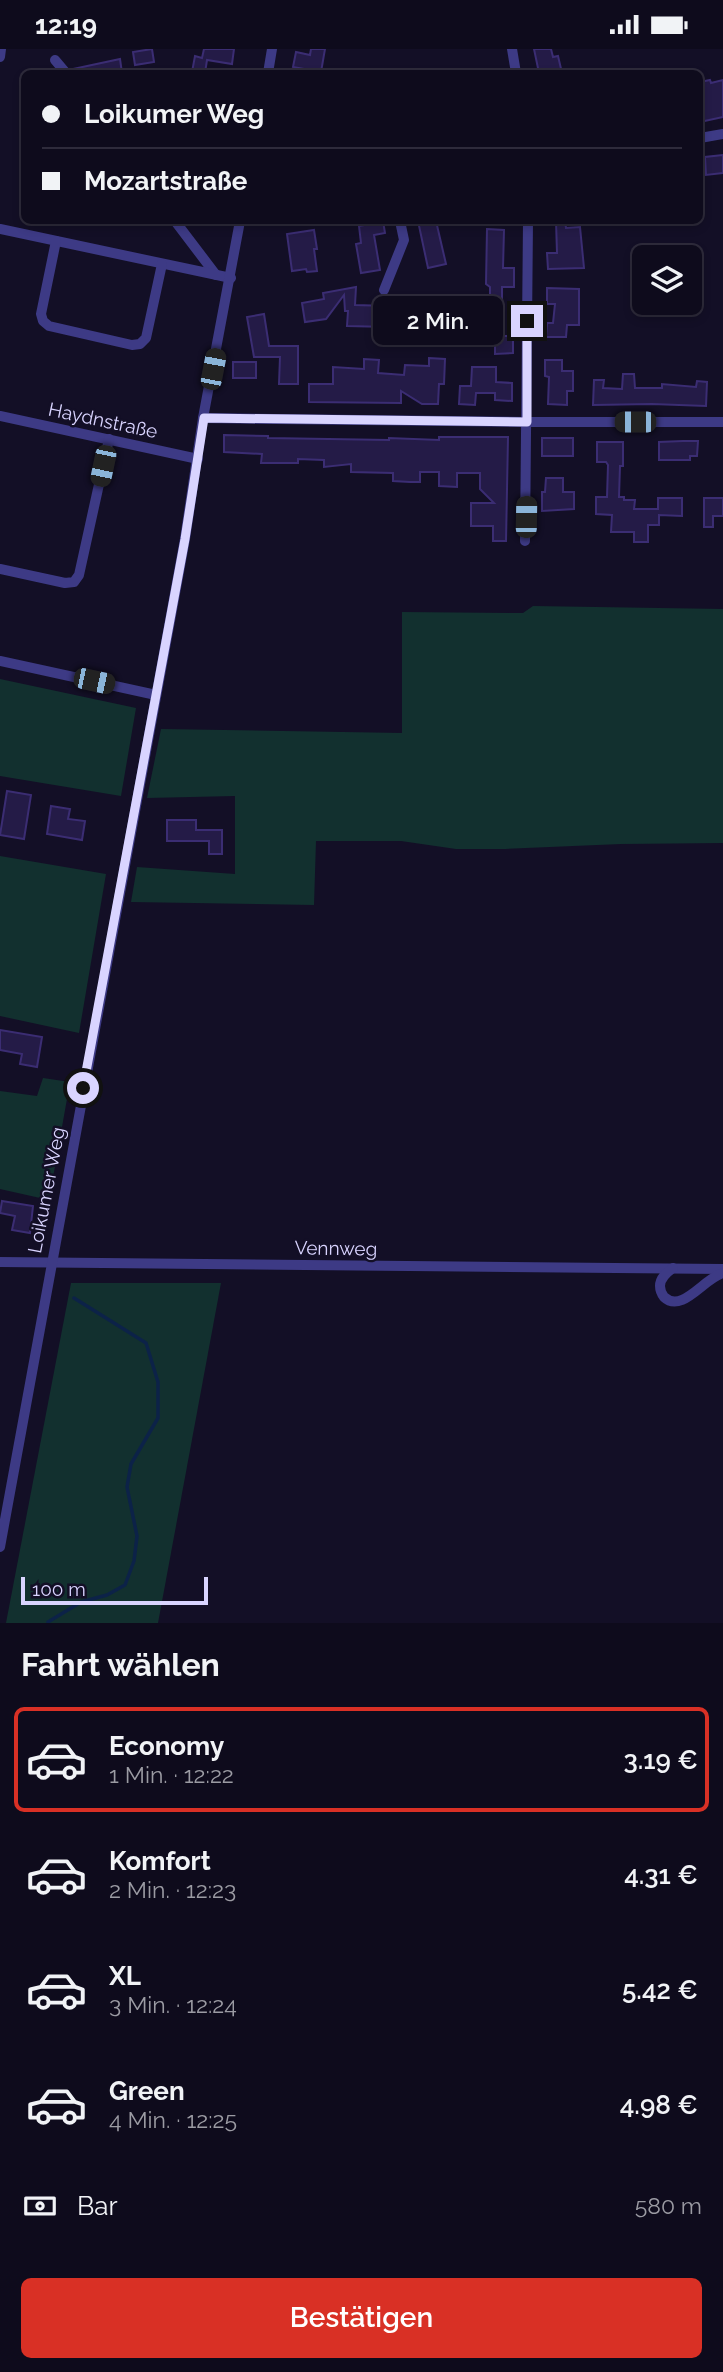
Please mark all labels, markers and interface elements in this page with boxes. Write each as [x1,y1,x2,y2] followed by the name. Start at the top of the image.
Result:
[35,10,97,40] text: 12:19
[84,99,264,129] text: Loikumer Weg
[84,166,247,196] text: Mozartstraße
[632,245,702,315] map controls
[632,245,702,315] button: layers
[373,296,503,345] callout: 2 Min.
[511,305,543,337] route end
[407,307,469,334] text: 2 Min.
[199,346,228,392] car
[46,398,160,442] street label: Haydnstraße
[615,412,657,433] car
[89,443,118,489] car
[516,496,537,538] car
[72,666,117,696] car
[67,1072,99,1104] route start
[23,1125,69,1255] street label: Loikumer Weg
[294,1236,378,1260] street label: Vennweg
[21,1574,208,1606] scale bar
[32,1578,86,1600] text: 100 m
[21,1646,220,1683] text: Fahrt wählen
[25,1728,88,1791] icon: car
[109,1731,224,1761] text: Economy
[623,1745,698,1775] text: 3.19 €
[109,1761,234,1788] text: 1 Min. · 12:22
[25,1843,88,1906] icon: car
[109,1846,211,1876] text: Komfort
[624,1860,698,1890] text: 4.31 €
[109,1876,236,1903] text: 2 Min. · 12:23
[25,1958,88,2021] icon: car
[109,1961,141,1991] text: XL
[622,1975,698,2005] text: 5.42 €
[109,1991,237,2018] text: 3 Min. · 12:24
[25,2073,88,2136] icon: car
[109,2076,185,2106] text: Green
[620,2090,698,2120] text: 4.98 €
[109,2106,237,2133] text: 4 Min. · 12:25
[21,2187,59,2225] icon: cash
[77,2191,118,2221] text: Bar
[635,2192,702,2219] text: 580 m
[21,2278,702,2358] button: Bestätigen

